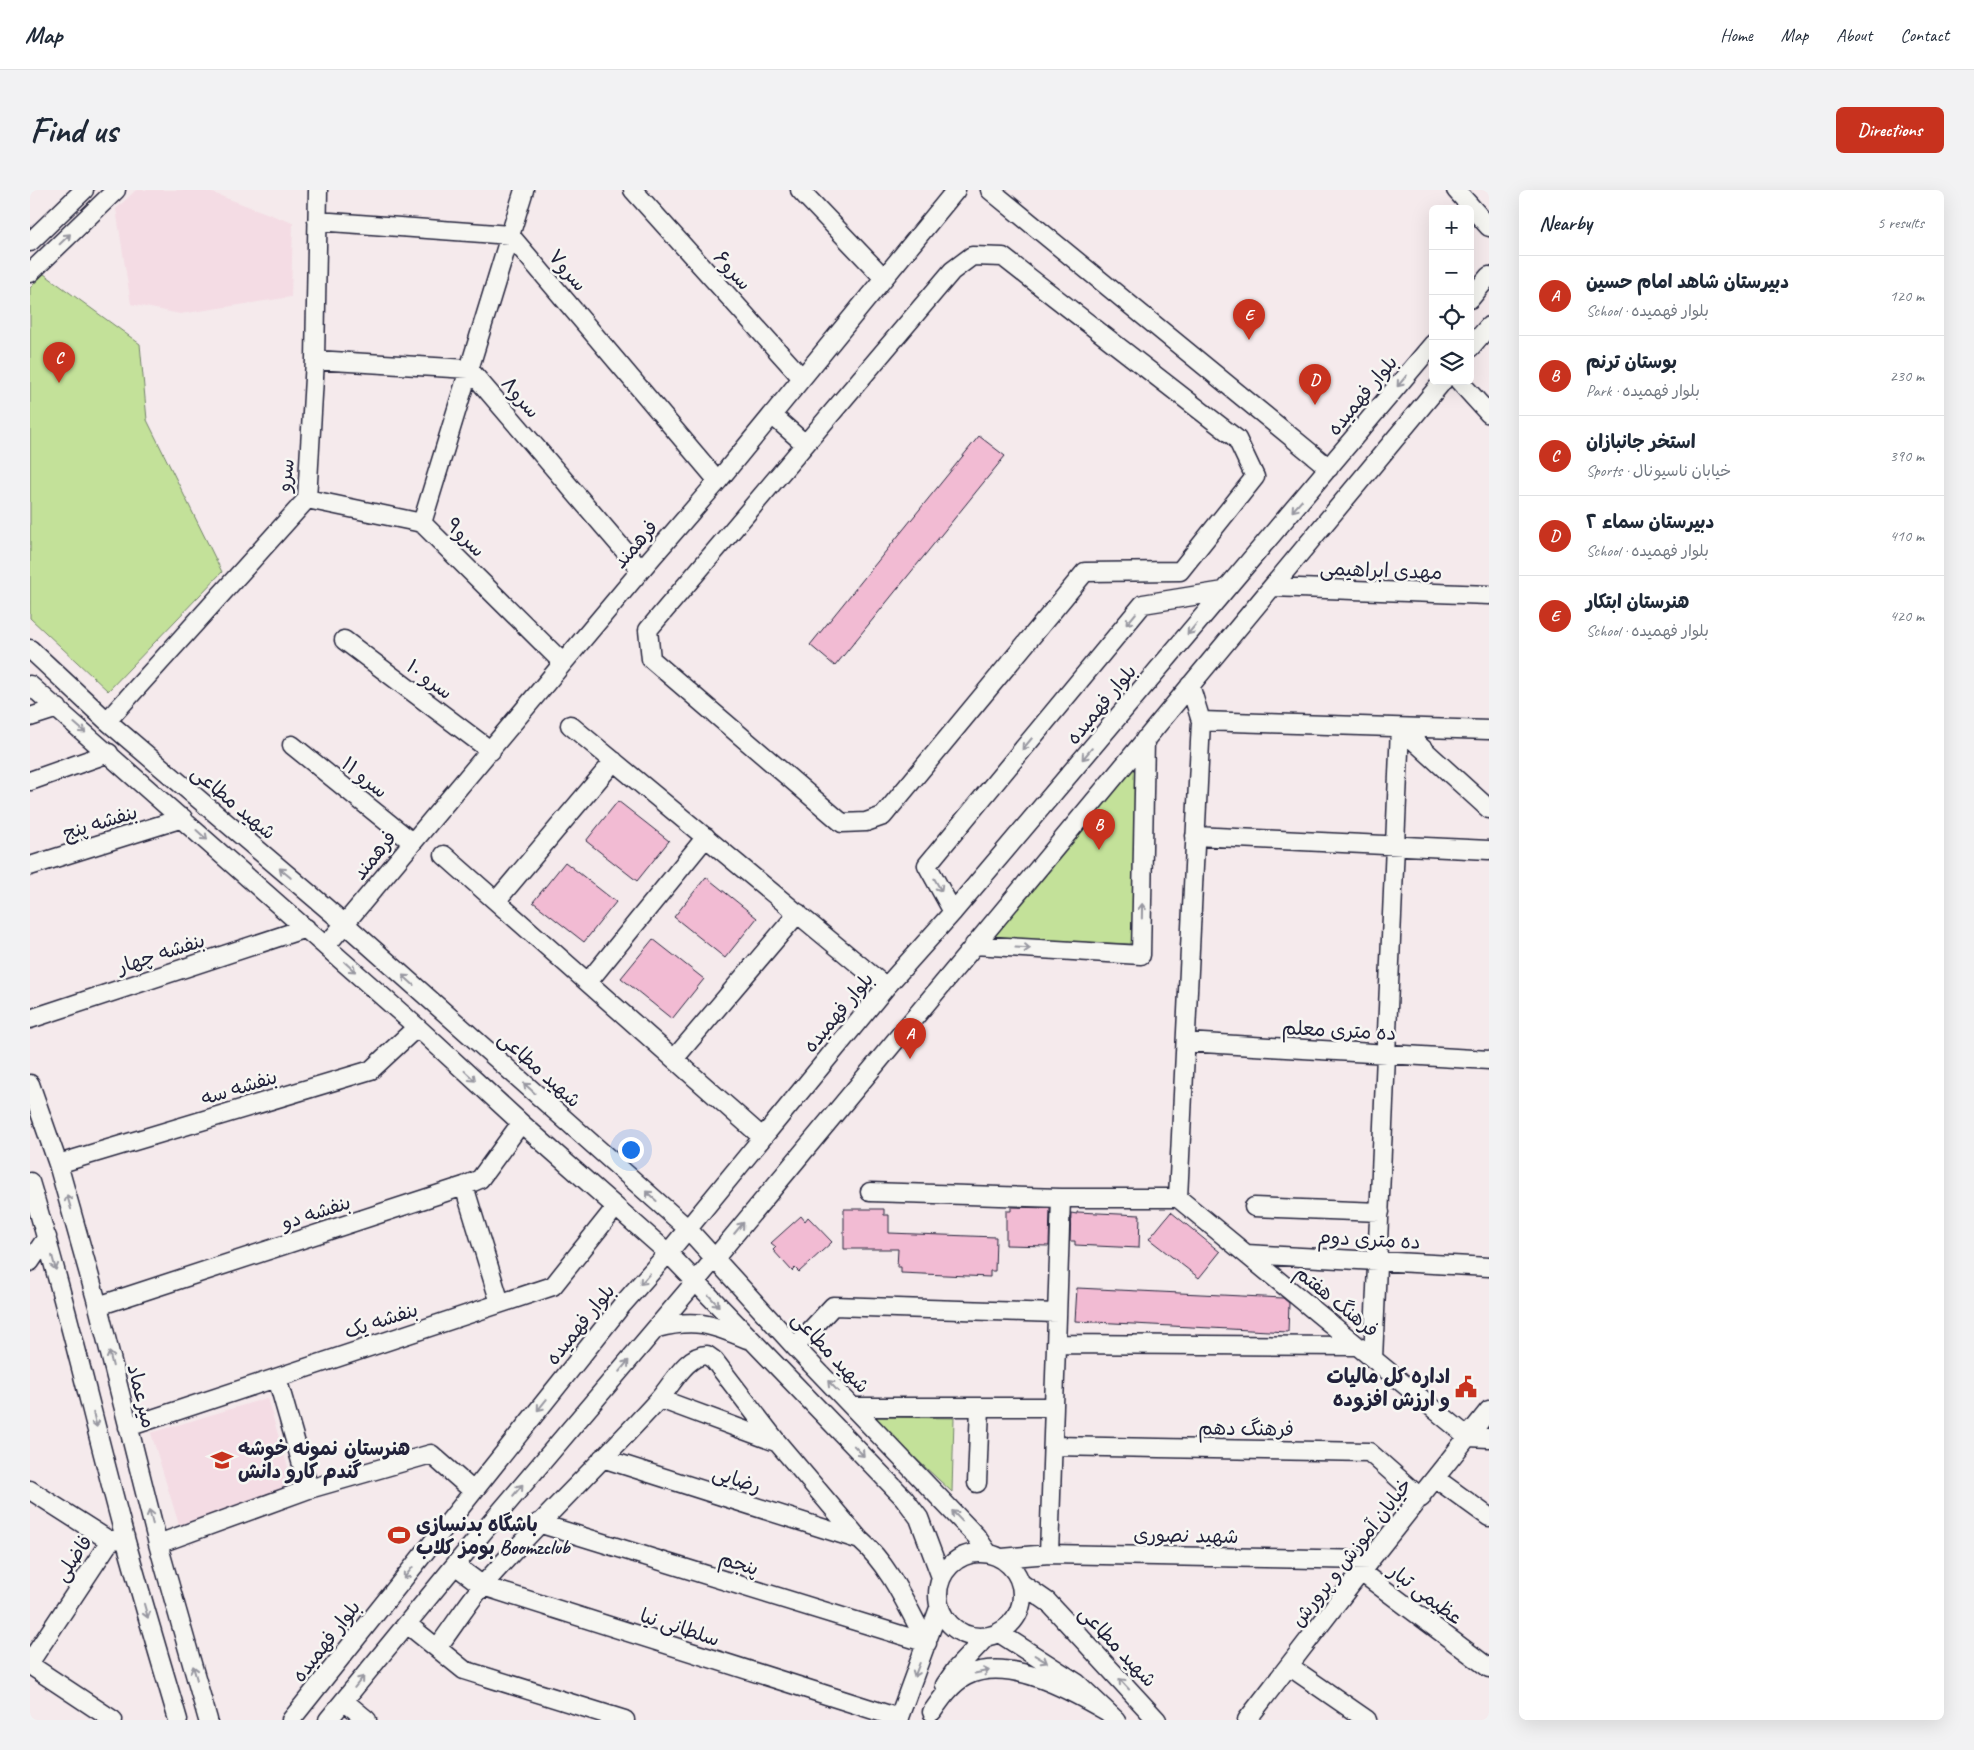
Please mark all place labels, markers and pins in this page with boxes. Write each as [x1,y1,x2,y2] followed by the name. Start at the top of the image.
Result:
[1233,299,1265,340] pin: E
[43,342,75,383] pin: C
[1299,364,1331,405] pin: D
[1083,809,1115,850] pin: B
[894,1018,926,1059] pin: A
[1327,1364,1450,1412] place label: اداره کل مالیات و ارزش افزوده
[1453,1374,1479,1400] public building icon: اداره کل مالیات و ارزش افزوده
[238,1436,410,1486] place label: هنرستان نمونه خوشه گندم کارو دانش
[209,1447,235,1473] school or university icon: هنرستان نمونه خوشه گندم کارو دانش
[416,1512,571,1560] place label: باشگاه بدنسازی بومز کلاب Boomzclub
[386,1522,412,1548] sports icon: باشگاه بدنسازی بومز کلاب Boomzclub

